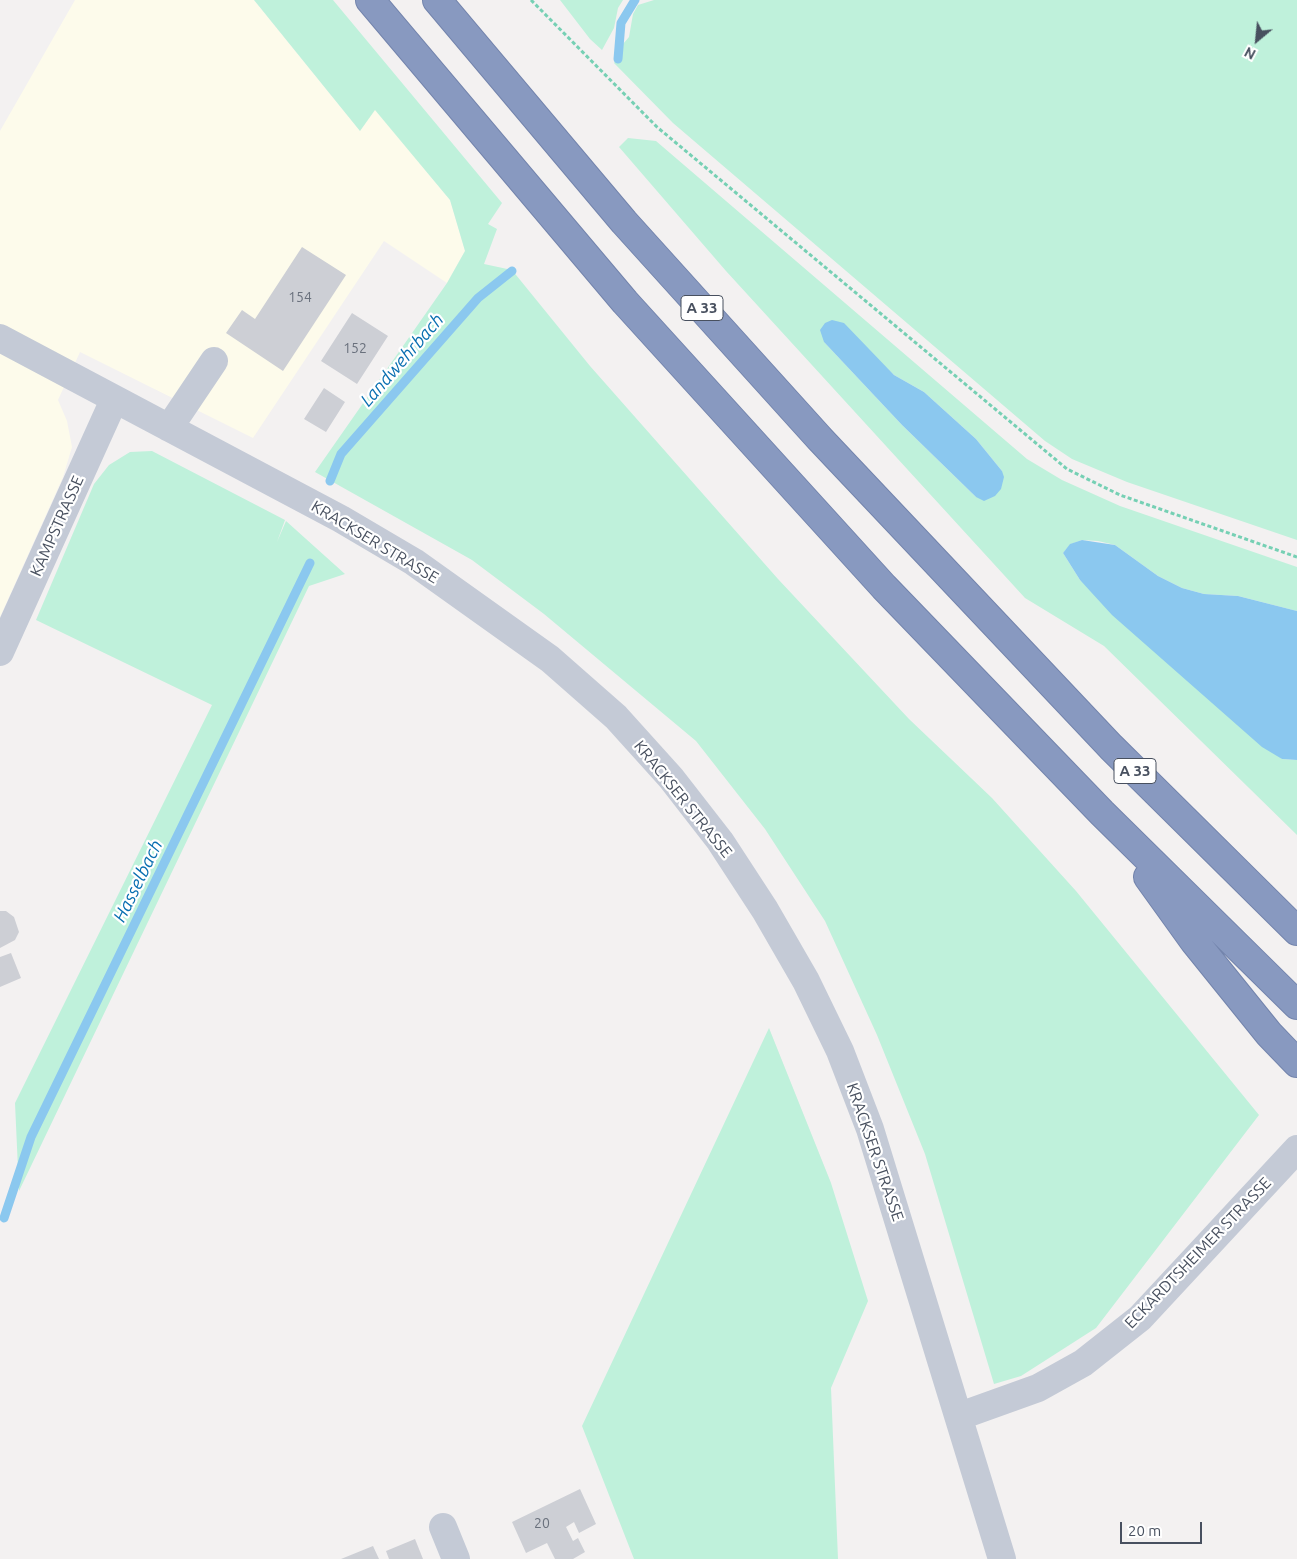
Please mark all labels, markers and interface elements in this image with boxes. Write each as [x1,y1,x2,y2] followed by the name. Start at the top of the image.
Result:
[1232,15,1282,65] north arrow
[1242,44,1258,63] text: N
[288,289,312,305] house number: 154
[681,296,723,320] road number: A 33
[356,309,448,411] water label: Landwehrbach
[343,340,367,356] house number: 152
[26,473,88,579] street label: KAMPSTRASSE
[308,496,442,588] street label: KRACKSER STRASSE
[630,737,736,861] street label: KRACKSER STRASSE
[1114,758,1156,784] road number: A 33
[109,836,167,926] water label: Hasselbach
[842,1080,908,1224] street label: KRACKSER STRASSE
[1121,1174,1275,1332] street label: ECKARDTSHEIMER STRASSE
[1122,1512,1204,1544] scale bar
[534,1515,550,1531] house number: 20
[1128,1522,1161,1539] text: 20 m

